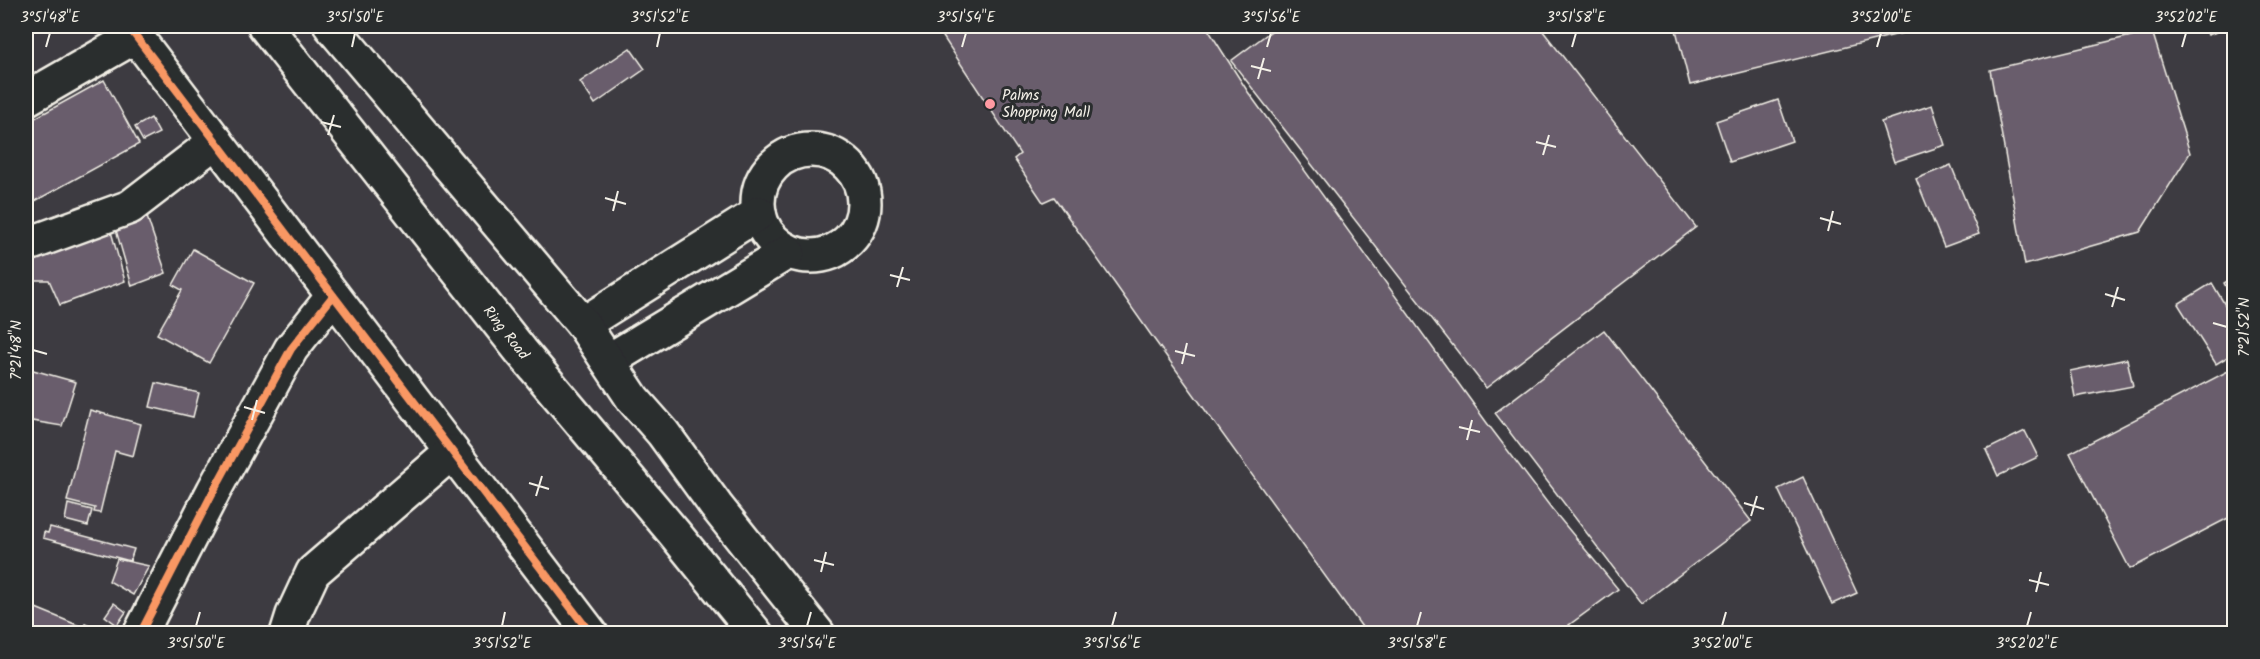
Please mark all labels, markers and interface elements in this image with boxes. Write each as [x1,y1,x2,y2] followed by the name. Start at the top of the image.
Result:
[20,6,81,30] text: 3°51'48"E
[326,6,385,30] text: 3°51'50"E
[630,6,691,30] text: 3°51'52"E
[937,6,997,30] text: 3°51'54"E
[1242,6,1302,30] text: 3°51'56"E
[1546,6,1607,30] text: 3°51'58"E
[1850,6,1913,30] text: 3°52'00"E
[2155,6,2218,30] text: 3°52'02"E
[1002,84,1090,125] place label: Palms Shopping Mall
[983,97,997,111] marker: Palms Shopping Mall
[2233,297,2257,357] text: 7°21'52"N
[476,301,535,366] street label: Ring Road
[5,320,29,380] text: 7°21'48"N
[167,632,226,656] text: 3°51'50"E
[472,632,533,656] text: 3°51'52"E
[778,632,838,656] text: 3°51'54"E
[1083,632,1143,656] text: 3°51'56"E
[1387,632,1448,656] text: 3°51'58"E
[1691,632,1754,656] text: 3°52'00"E
[1996,632,2059,656] text: 3°52'02"E

